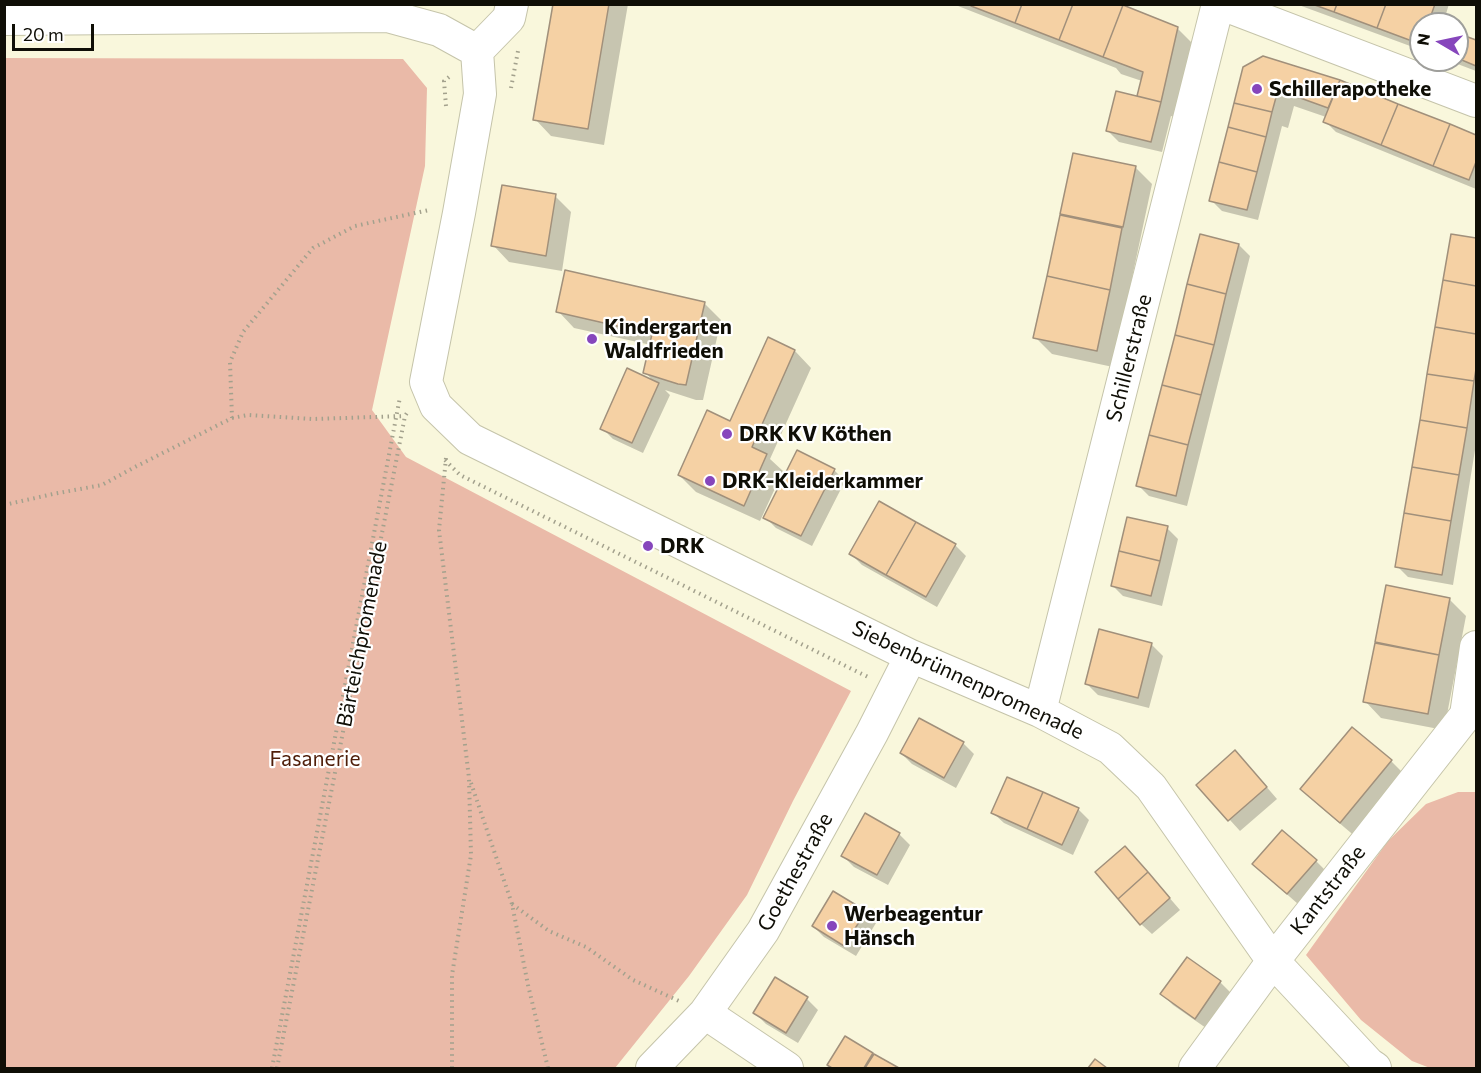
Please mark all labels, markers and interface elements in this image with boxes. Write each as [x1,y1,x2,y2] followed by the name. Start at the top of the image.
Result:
[15,12,98,50] scale bar
[1409,12,1469,72] north arrow
[23,23,64,45] text: 20 m
[1412,32,1433,47] text: N
[1269,76,1431,102] place label: Schillerapotheke
[1250,82,1264,96] marker: Schillerapotheke
[1101,291,1157,425] street label: Schillerstraße
[604,314,732,364] place label: Kindergarten Waldfrieden
[585,332,599,346] marker: Kindergarten Waldfrieden
[739,421,892,447] place label: DRK KV Köthen
[720,427,734,441] marker: DRK KV Köthen
[722,468,923,494] place label: DRK-Kleiderkammer
[703,474,717,488] marker: DRK-Kleiderkammer
[660,533,705,559] place label: DRK
[332,539,392,729] street label: Bärteichpromenade
[641,539,655,553] marker: DRK
[848,615,1088,745] street label: Siebenbrünnenpromenade
[269,746,361,772] park label: Fasanerie
[752,808,838,936] street label: Goethestraße
[1285,840,1371,940] street label: Kantstraße
[844,901,983,951] place label: Werbeagentur Hänsch
[825,919,839,933] marker: Werbeagentur Hänsch

